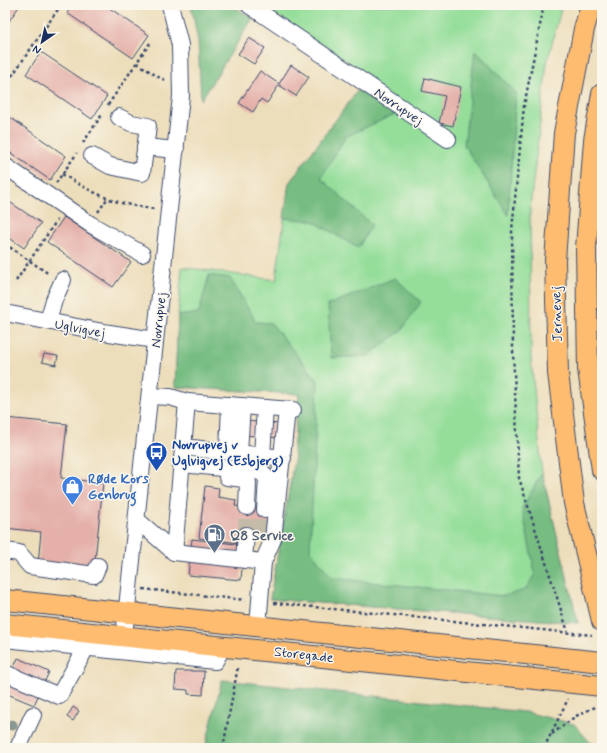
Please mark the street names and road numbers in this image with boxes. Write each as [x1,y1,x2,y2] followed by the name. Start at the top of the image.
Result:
[370,84,427,130] street label: Novrupvej
[547,286,567,342] street label: Jernevej
[147,291,171,349] street label: Novrupvej
[53,315,107,343] street label: Uglvigvej
[273,643,335,667] street label: Storegade

